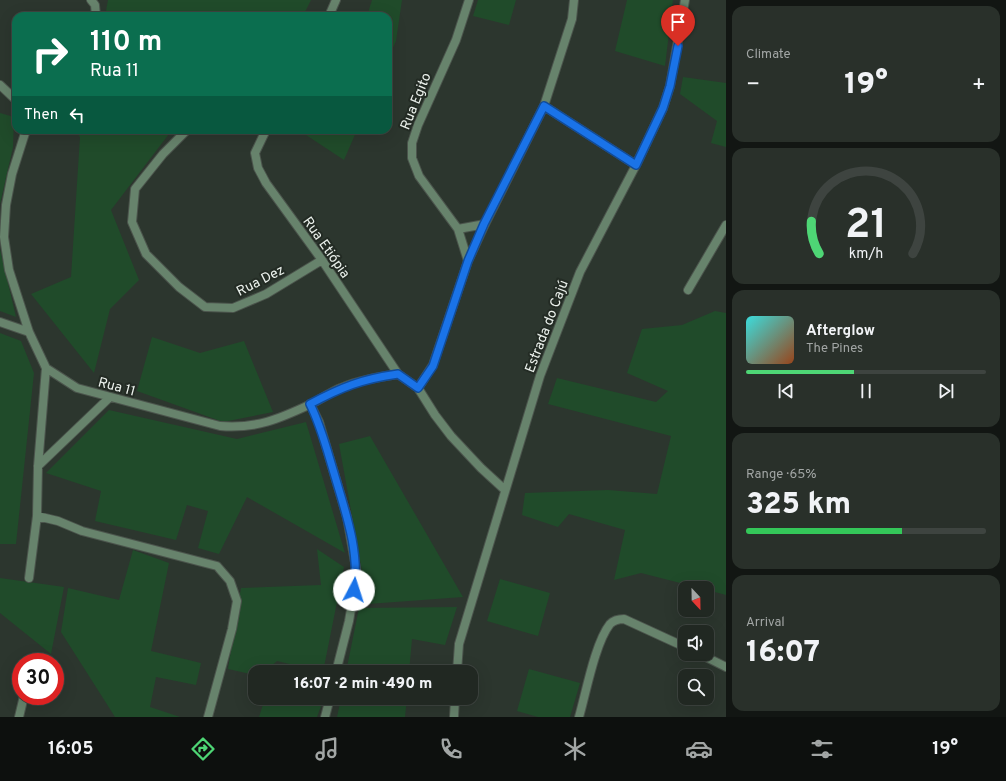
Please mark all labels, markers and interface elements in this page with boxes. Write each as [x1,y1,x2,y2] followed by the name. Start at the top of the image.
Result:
[661,5,695,46] pin
[667,11,689,33] icon: arrive
[90,25,162,61] text: 110 m
[24,28,76,80] icon: right
[746,47,791,63] text: Climate
[90,60,139,83] text: Rua 11
[844,67,888,104] text: 19°
[397,70,436,133] street label: Rua Egito
[746,72,760,99] text: −
[972,72,986,99] text: +
[66,104,88,126] icon: left
[24,106,58,125] text: Then
[845,200,887,253] text: 21
[298,214,353,282] street label: Rua Etiópia
[849,245,883,263] text: km/h
[234,262,288,301] street label: Rua Dez
[522,278,573,375] street label: Estrada do Cajú
[806,322,875,341] text: Afterglow
[806,341,863,357] text: The Pines
[96,374,137,401] street label: Rua 11
[775,380,797,402] icon: previous
[855,380,877,402] icon: pause
[935,380,957,402] icon: next
[746,467,817,483] text: Range · 65%
[746,487,851,524] text: 325 km
[333,569,375,611] position arrow
[678,581,714,617] north arrow
[678,581,714,705] map controls
[746,615,785,631] text: Arrival
[678,625,714,661] button: sound
[746,635,820,672] text: 16:07
[12,653,64,705] speed limit sign: 30
[678,669,714,705] button: search
[294,675,432,694] text: 16:07 · 2 min · 490 m
[189,735,217,763] icon: directions
[313,735,341,763] icon: music
[437,735,465,763] icon: phone
[561,735,589,763] icon: climate
[685,735,713,763] icon: car
[808,735,836,763] icon: filters
[48,738,93,761] text: 16:05
[932,738,958,761] text: 19°

